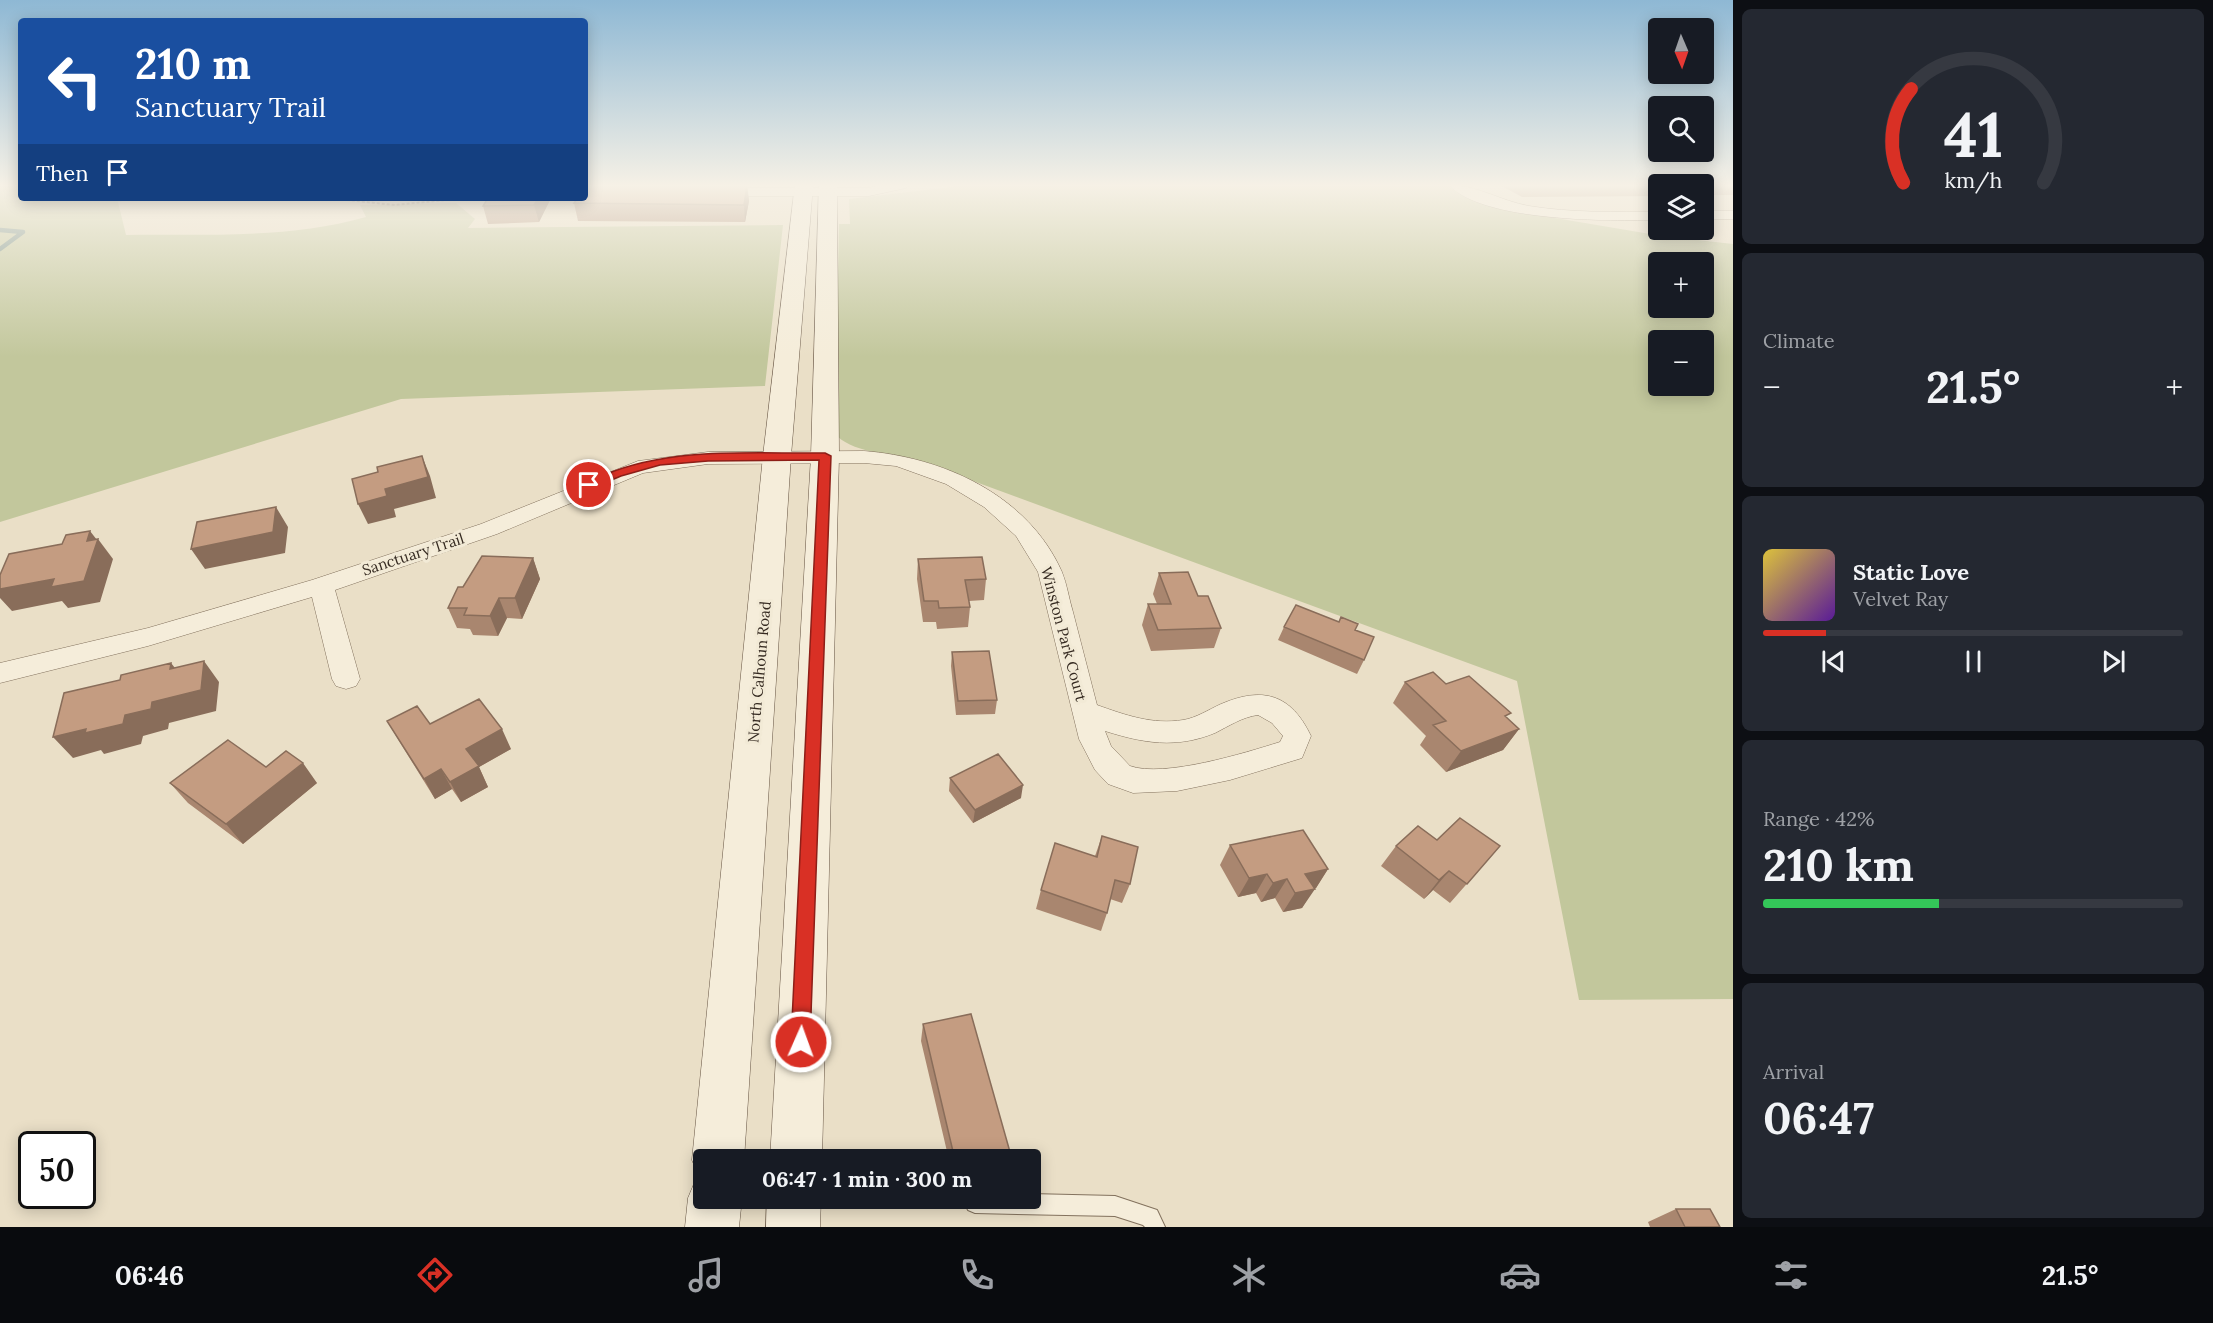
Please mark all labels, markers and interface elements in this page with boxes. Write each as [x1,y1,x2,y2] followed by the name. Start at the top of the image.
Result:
[1648,18,1714,84] north arrow
[1648,18,1714,396] map controls
[135,37,251,91] text: 210 m
[36,42,114,120] icon: left
[135,90,326,124] text: Sanctuary Trail
[1943,94,2003,174] text: 41
[1648,96,1714,162] button: search
[101,156,134,189] icon: arrive
[36,159,89,187] text: Then
[1944,167,2002,195] text: km/h
[1648,174,1714,240] button: layers
[1648,252,1714,318] button: +
[1763,328,1835,353] text: Climate
[1648,330,1714,396] button: −
[1926,358,2020,415] text: 21.5°
[1763,366,1781,408] text: −
[2165,366,2183,408] text: +
[563,459,614,510] pin
[572,468,605,501] icon: arrive
[360,529,466,579] street label: Sanctuary Trail
[1853,558,1969,586] text: Static Love
[1037,565,1091,703] street label: Winston Park Court
[1853,586,1948,611] text: Velvet Ray
[743,600,775,744] street label: North Calhoun Road
[1817,645,1850,678] icon: previous
[1957,645,1990,678] icon: pause
[2097,645,2130,678] icon: next
[1763,806,1874,831] text: Range · 42%
[1763,836,1914,893] text: 210 km
[769,1010,833,1074] position arrow
[1763,1059,1824,1084] text: Arrival
[1763,1089,1874,1146] text: 06:47
[18,1131,96,1209] speed limit sign: 50
[762,1165,972,1193] text: 06:47 · 1 min · 300 m
[414,1254,456,1296] icon: directions
[685,1254,727,1296] icon: music
[956,1254,998,1296] icon: phone
[1228,1254,1270,1296] icon: climate
[1499,1254,1541,1296] icon: car
[1770,1254,1812,1296] icon: filters
[115,1258,184,1292] text: 06:46
[2042,1258,2098,1292] text: 21.5°

